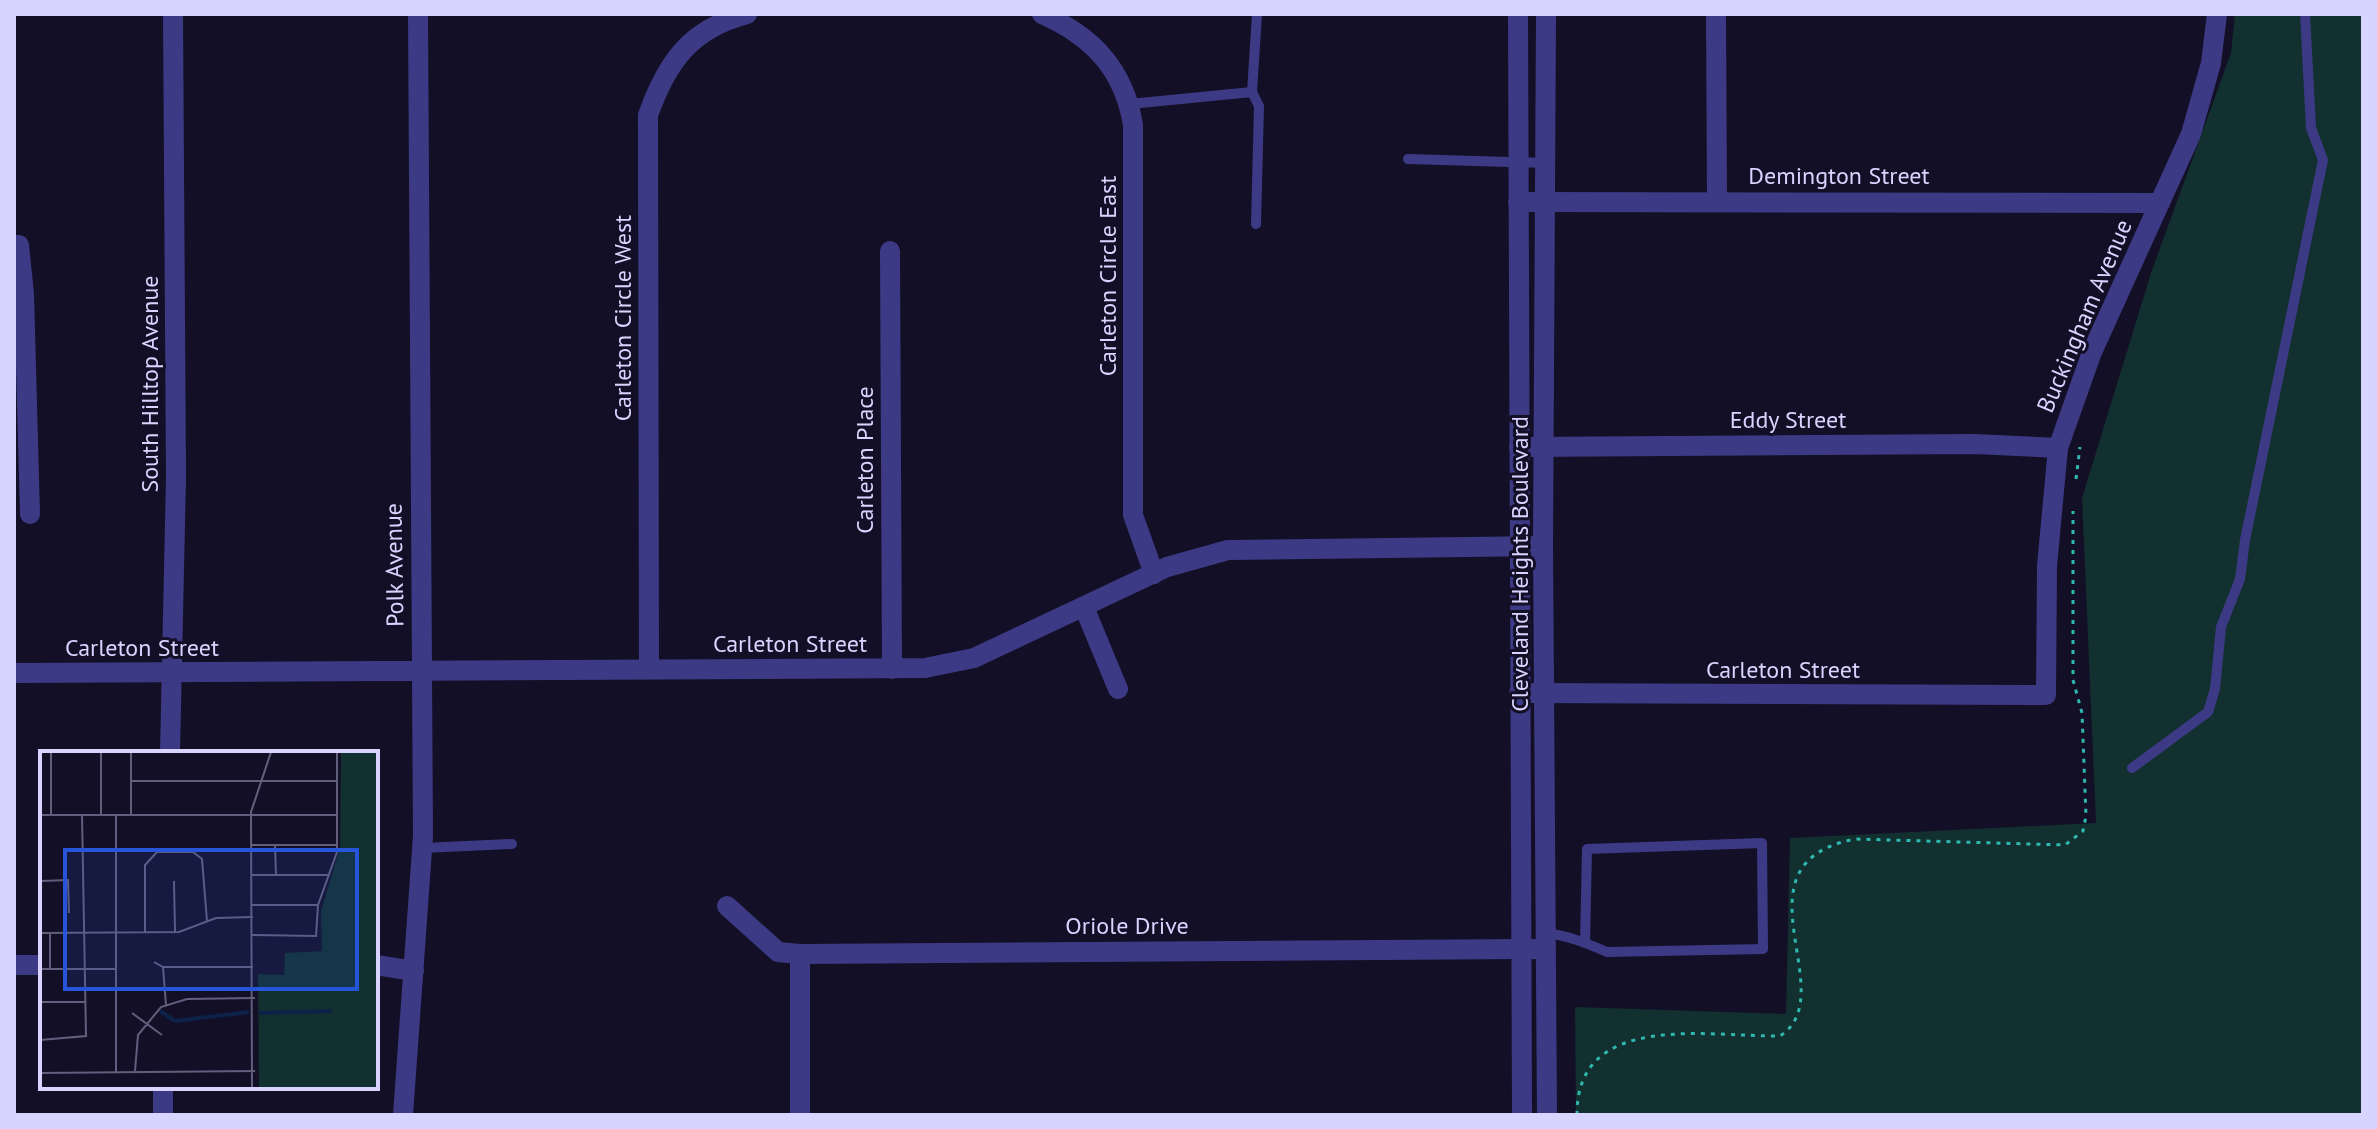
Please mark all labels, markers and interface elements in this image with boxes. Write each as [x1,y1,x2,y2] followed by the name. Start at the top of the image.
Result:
[1748,160,1930,191] street label: Demington Street
[1092,176,1123,376] street label: Carleton Circle East
[607,215,638,421] street label: Carleton Circle West
[2029,215,2139,417] street label: Buckingham Avenue
[134,275,165,493] street label: South Hilltop Avenue
[849,386,880,534] street label: Carleton Place
[1730,404,1846,435] street label: Eddy Street
[1504,416,1535,712] street label: Cleveland Heights Boulevard
[377,503,411,627] street label: Polk Avenue
[713,628,867,659] street label: Carleton Street
[65,632,219,663] street label: Carleton Street
[1706,654,1860,685] street label: Carleton Street
[40,751,378,1089] inset map
[1065,910,1189,941] street label: Oriole Drive

